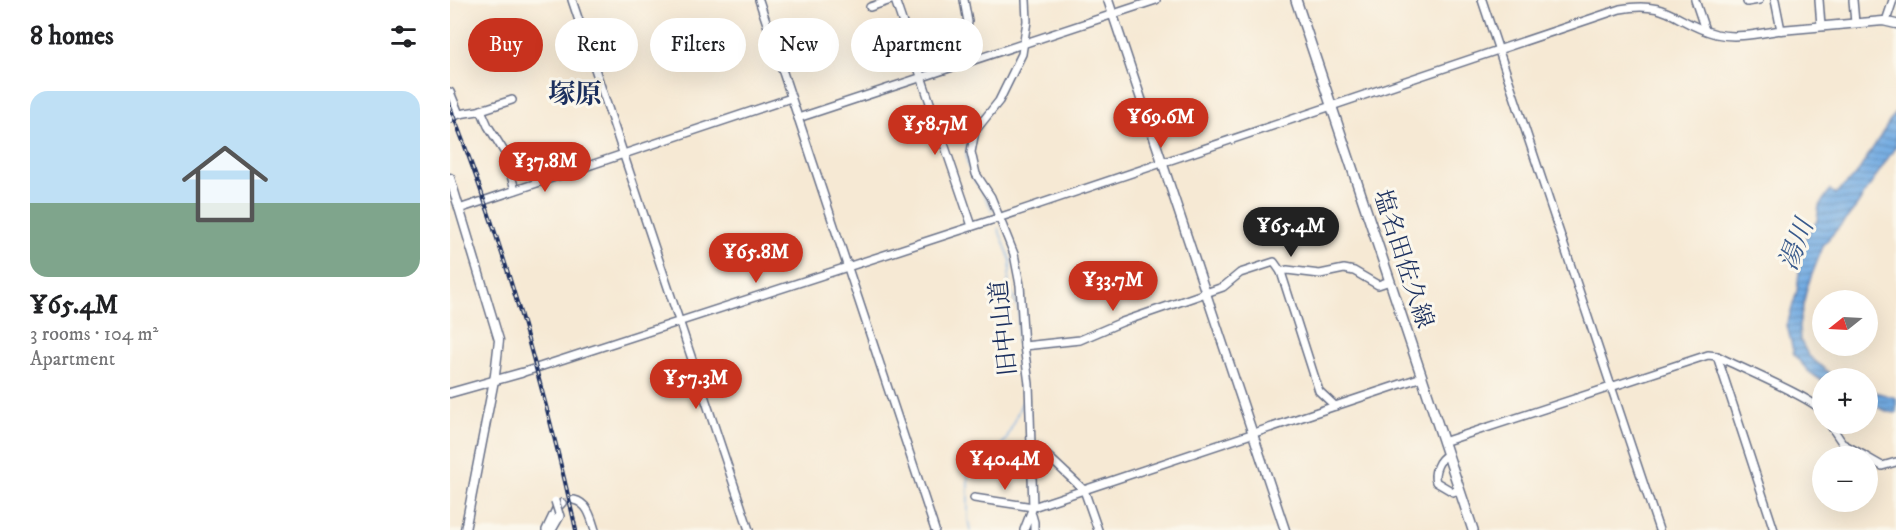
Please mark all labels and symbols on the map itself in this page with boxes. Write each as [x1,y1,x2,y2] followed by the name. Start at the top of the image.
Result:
[548,78,602,112] district label: 塚原
[1112,98,1210,149] pin: ¥69.6M
[886,105,984,156] pin: ¥58.7M
[496,142,594,193] pin: ¥37.8M
[1366,186,1440,332] street label: 塩名田佐久線
[1242,207,1340,258] pin: ¥65.4M
[1772,212,1823,275] water label: 湯川
[707,233,805,284] pin: ¥65.8M
[1064,261,1162,312] pin: ¥33.7M
[984,279,1024,377] street label: 旧中山道
[1812,290,1878,356] north arrow
[647,359,745,410] pin: ¥57.3M
[956,440,1054,491] pin: ¥40.4M

